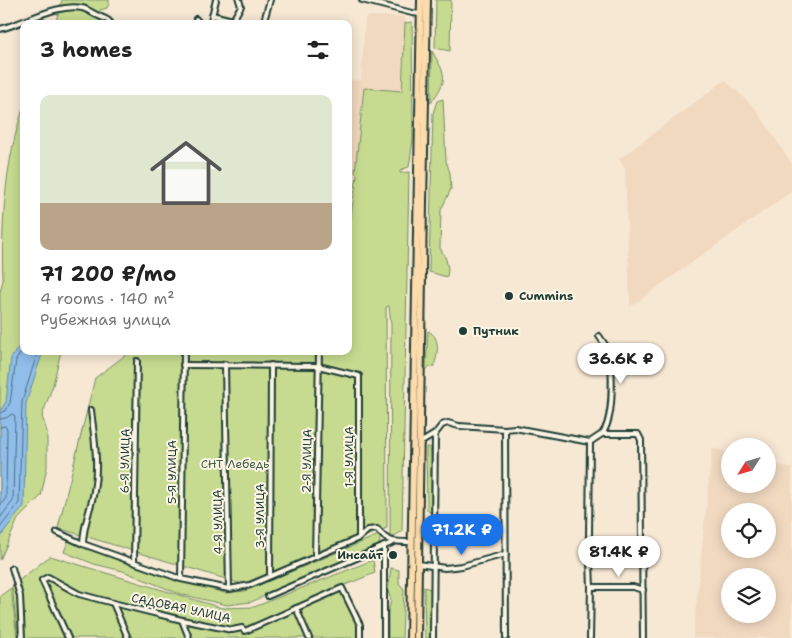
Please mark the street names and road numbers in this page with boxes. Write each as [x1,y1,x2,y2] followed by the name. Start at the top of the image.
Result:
[341,426,357,488] street label: 1-Я УЛИЦА
[116,428,134,494] street label: 6-Я УЛИЦА
[298,429,316,493] street label: 2-Я УЛИЦА
[164,440,180,504] street label: 5-Я УЛИЦА
[252,483,268,548] street label: 3-Я УЛИЦА
[209,489,227,555] street label: 4-Я УЛИЦА
[130,590,232,626] street label: САДОВАЯ УЛИЦА

